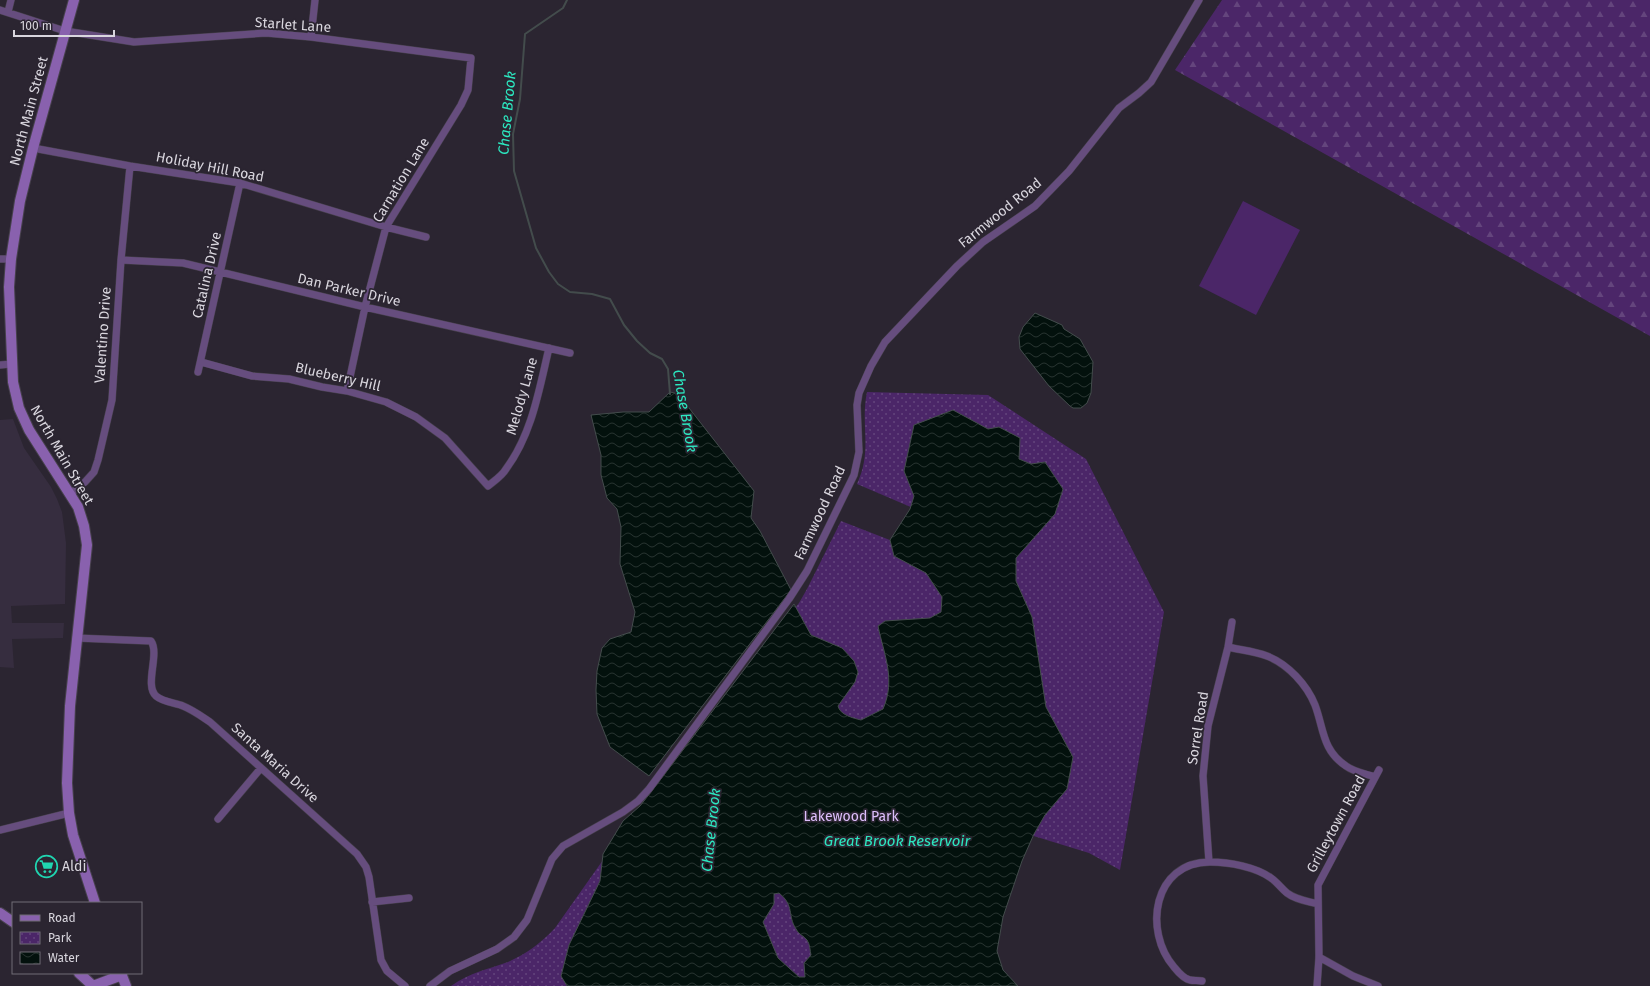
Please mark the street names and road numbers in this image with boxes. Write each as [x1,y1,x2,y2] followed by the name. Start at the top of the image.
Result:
[254,14,332,36] street label: Starlet Lane
[6,54,52,168] street label: North Main Street
[369,135,433,225] street label: Carnation Lane
[154,148,266,186] street label: Holiday Hill Road
[955,174,1045,252] street label: Farmwood Road
[189,230,225,320] street label: Catalina Drive
[296,270,402,310] street label: Dan Parker Drive
[91,286,115,384] street label: Valentino Drive
[503,355,541,437] street label: Melody Lane
[293,359,383,395] street label: Blueberry Hill
[27,402,98,509] street label: North Main Street
[791,463,849,563] street label: Farmwood Road
[1184,690,1212,766] street label: Sorrel Road
[228,719,322,807] street label: Santa Maria Drive
[1303,772,1369,876] street label: Grilleytown Road

